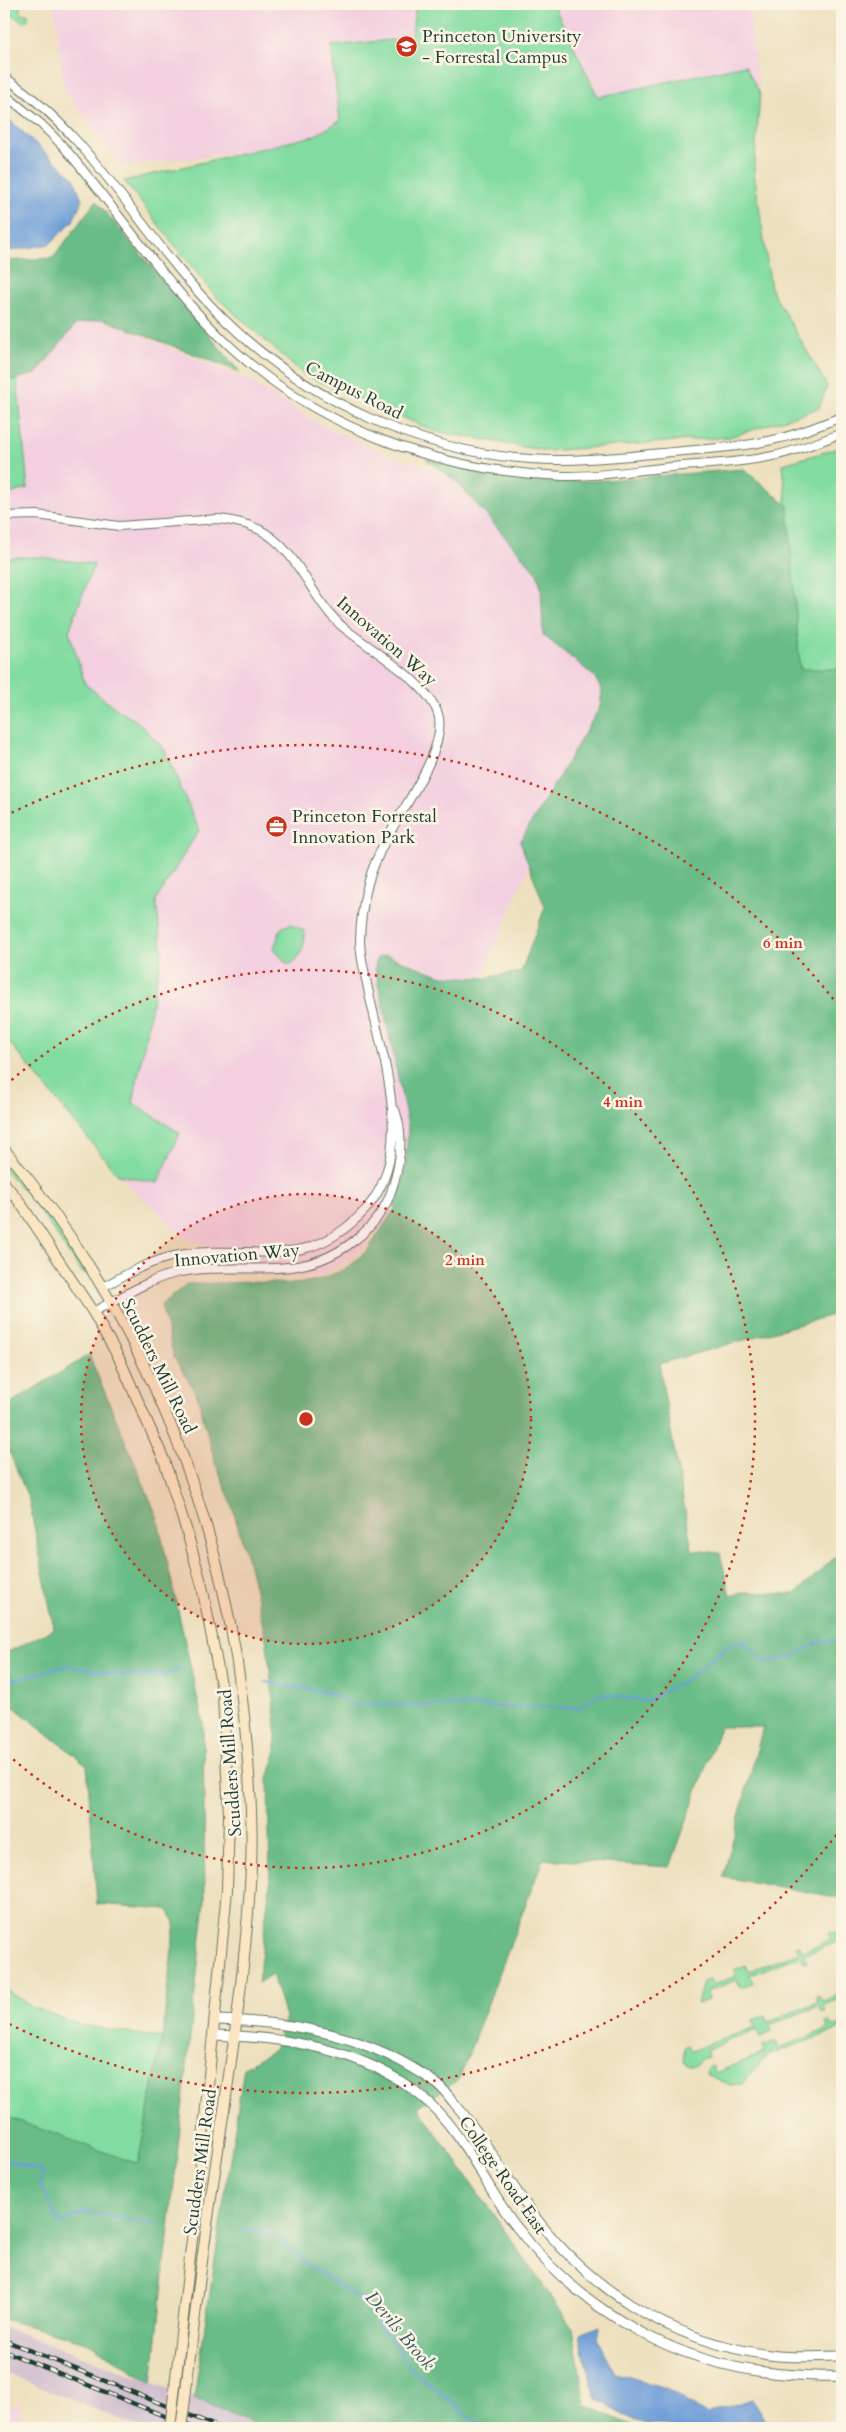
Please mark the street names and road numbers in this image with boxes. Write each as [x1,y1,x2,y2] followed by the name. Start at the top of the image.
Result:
[301,355,407,426] street label: Campus Road
[331,591,443,692] street label: Innovation Way
[173,1238,301,1273] street label: Innovation Way
[115,1294,202,1438] street label: Scudders Mill Road
[213,1688,248,1837] street label: Scudders Mill Road
[178,2087,223,2237] street label: Scudders Mill Road
[453,2111,553,2240] street label: College Road East

